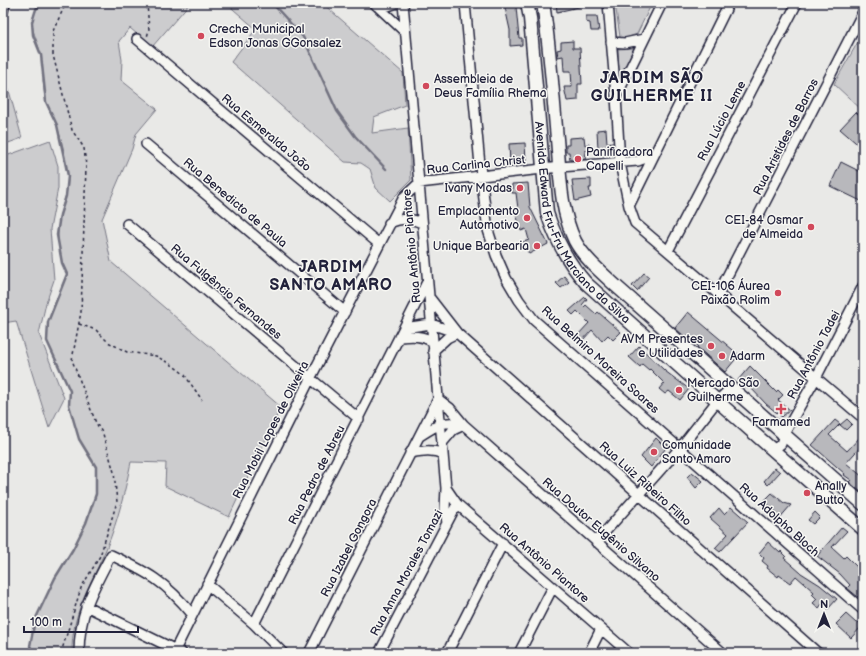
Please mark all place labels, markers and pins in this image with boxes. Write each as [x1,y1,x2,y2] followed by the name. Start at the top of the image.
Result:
[209,22,342,51] place label: Creche Municipal Edson Jonas GGonsalez
[196,31,206,41] marker: Creche Municipal Edson Jonas GGonsalez
[434,72,547,101] place label: Assembleia de Deus Família Rhema
[421,81,431,91] marker: Assembleia de Deus Família Rhema
[586,145,653,174] place label: Panificadora Capelli
[573,154,583,164] marker: Panificadora Capelli
[444,181,512,196] place label: Ivany Modas
[515,183,525,193] marker: Ivany Modas
[438,204,519,233] place label: Emplacamento Automotivo
[522,213,532,223] marker: Emplacamento Automotivo
[725,213,804,242] place label: CEI-84 Osmar de Almeida
[806,222,816,232] marker: CEI-84 Osmar de Almeida
[433,239,529,254] place label: Unique Barbearia
[532,241,542,251] marker: Unique Barbearia
[691,277,770,308] place label: CEI-106 Áurea Paixão Rolim
[773,288,783,298] marker: CEI-106 Áurea Paixão Rolim
[621,332,703,361] place label: AVM Presentes e Utilidades
[706,341,716,351] marker: AVM Presentes e Utilidades
[730,349,765,364] place label: Adarm
[717,351,727,361] marker: Adarm
[687,376,760,405] place label: Mercado São Guilherme
[674,385,684,395] marker: Mercado São Guilherme
[776,404,786,414] marker: Farmamed
[752,415,810,430] place label: Farmamed
[662,438,731,467] place label: Comunidade Santo Amaro
[649,447,659,457] marker: Comunidade Santo Amaro
[815,479,847,508] place label: Anally Butto
[802,488,812,498] marker: Anally Butto

